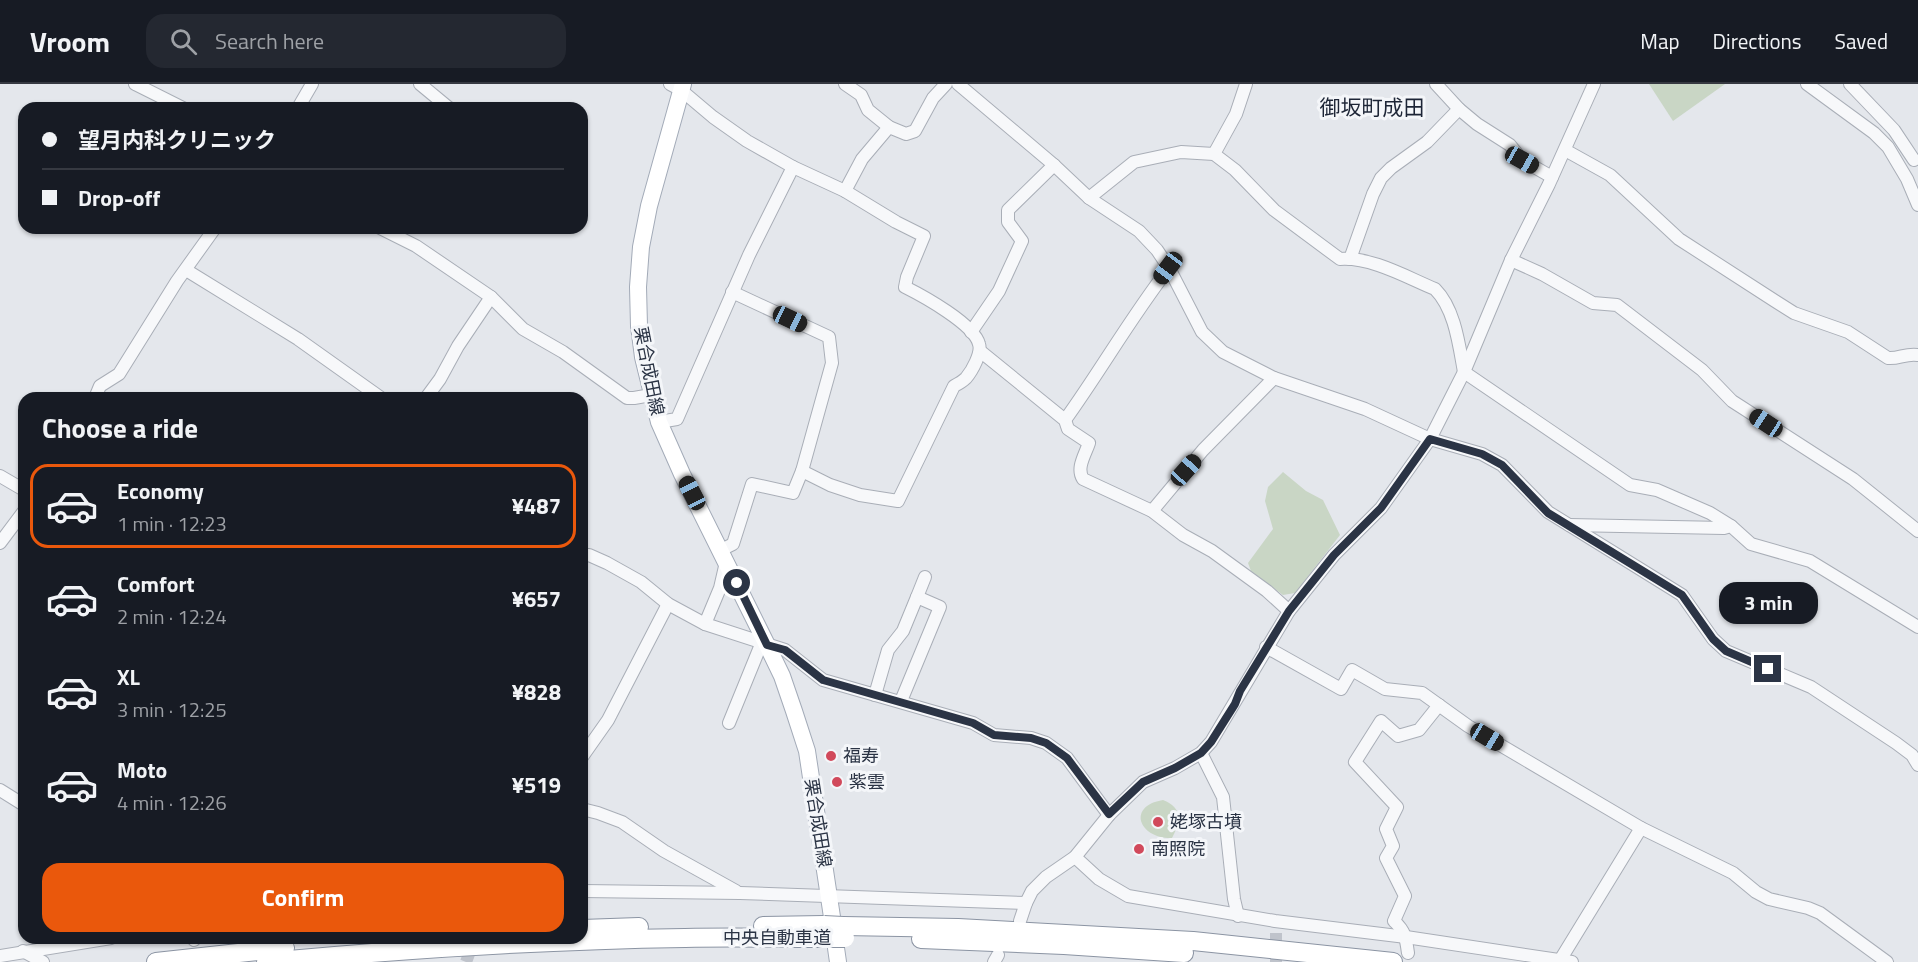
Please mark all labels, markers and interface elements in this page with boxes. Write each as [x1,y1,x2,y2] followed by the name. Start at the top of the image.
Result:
[146,14,566,68] search box
[30,20,110,63] text: Vroom
[215,24,324,58] text: Search here
[167,25,200,58] icon: search
[1640,25,1680,57] text: Map
[1713,25,1802,57] text: Directions
[1835,25,1888,57] text: Saved
[1320,91,1425,123] district label: 御坂町成田
[78,123,276,157] text: 望月内科クリニック
[1502,143,1542,177] car
[78,181,160,215] text: Drop-off
[1150,248,1186,288] car
[770,303,810,335] car
[628,324,671,418] street label: 栗合成田線
[1746,406,1786,440] car
[42,407,198,448] text: Choose a ride
[1167,451,1205,489] car
[676,473,708,513] car
[117,474,204,508] text: Economy
[45,479,99,533] icon: car
[512,489,561,523] text: ¥487
[117,508,227,539] text: 1 min · 12:23
[117,567,195,601] text: Comfort
[723,569,750,596] route start
[45,572,99,626] icon: car
[512,582,561,616] text: ¥657
[1718,582,1818,624] callout: 3 min
[1744,587,1793,618] text: 3 min
[117,601,227,632] text: 2 min · 12:24
[1754,655,1781,682] route end
[117,660,140,694] text: XL
[45,665,99,719] icon: car
[512,675,561,709] text: ¥828
[117,694,227,725] text: 3 min · 12:25
[1467,720,1507,754] car
[843,742,879,769] place label: 福寿
[824,749,838,763] marker: 福寿
[117,753,167,787] text: Moto
[45,758,99,812] icon: car
[512,768,561,802] text: ¥519
[849,768,885,795] place label: 紫雲
[830,775,844,789] marker: 紫雲
[798,776,839,869] street label: 栗合成田線
[117,787,227,818] text: 4 min · 12:26
[1170,808,1242,835] place label: 姥塚古墳
[1151,815,1165,829] marker: 姥塚古墳
[1151,835,1205,862] place label: 南照院
[1132,842,1146,856] marker: 南照院
[42,863,564,932] button: Confirm
[723,924,831,951] street label: 中央自動車道

